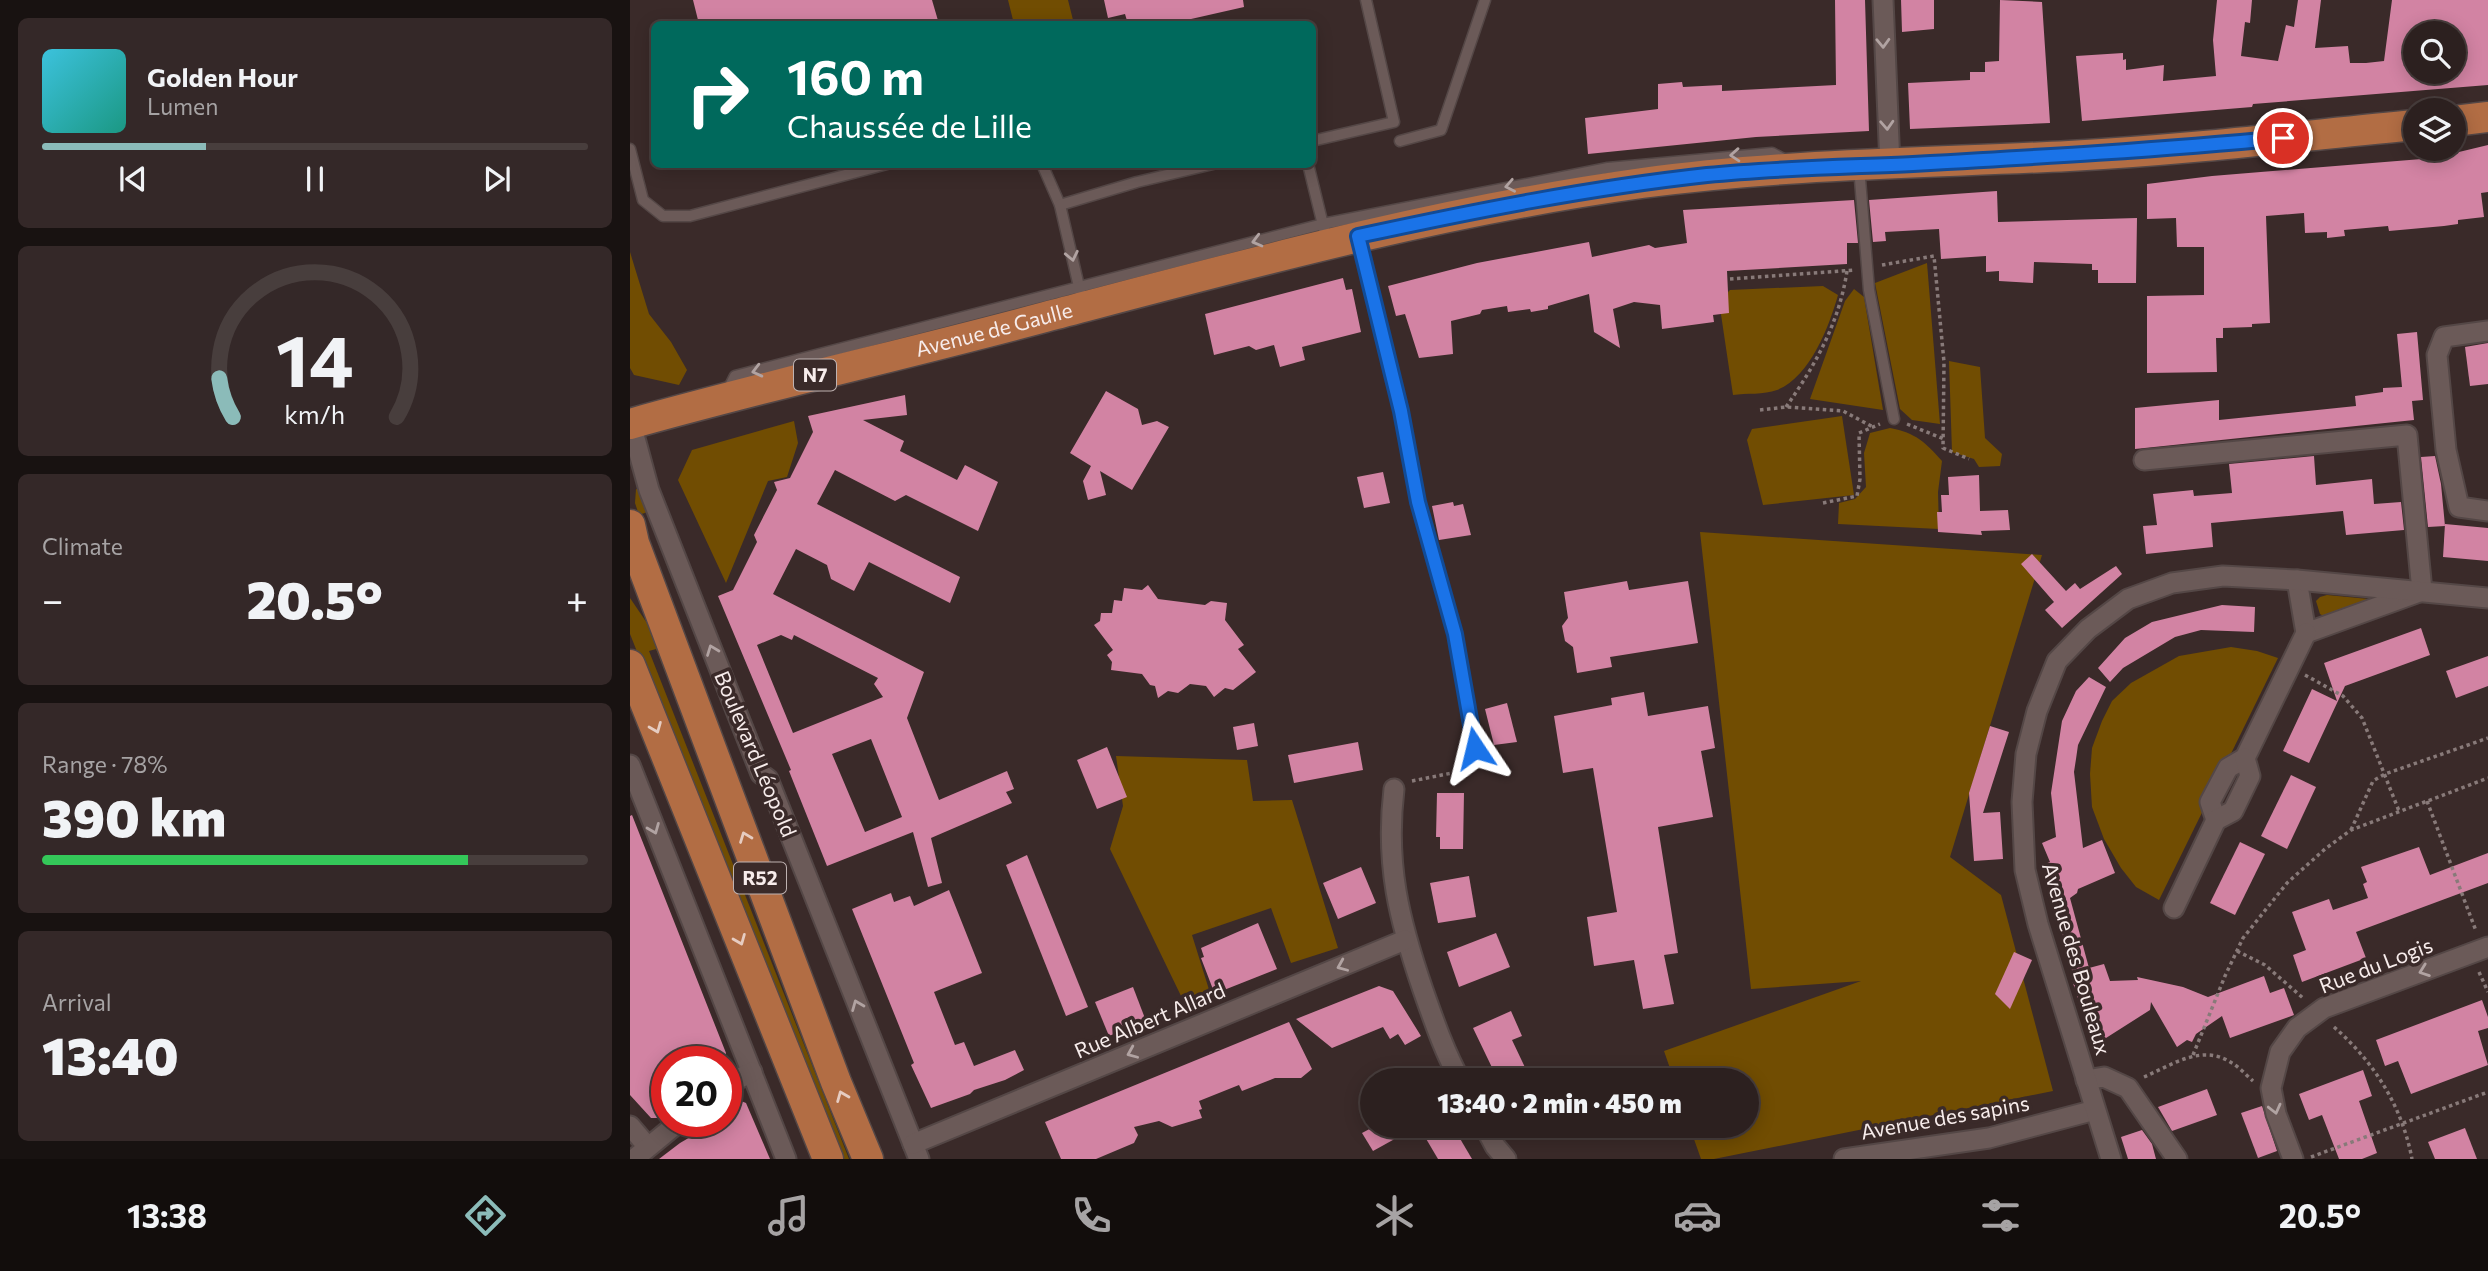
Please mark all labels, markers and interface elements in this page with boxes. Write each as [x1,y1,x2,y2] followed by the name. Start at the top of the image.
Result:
[2403,21,2466,161] map controls
[2403,21,2466,84] button: search
[1876,37,1891,48] one-way arrow
[787,45,924,105] text: 160 m
[672,49,763,140] icon: right
[147,61,298,92] text: Golden Hour
[147,92,218,120] text: Lumen
[2403,98,2466,161] button: layers
[787,105,1032,145] text: Chaussée de Lille
[2253,108,2313,168] pin
[2264,119,2302,157] icon: arrive
[1880,120,1895,131] one-way arrow
[1729,148,1740,163] one-way arrow
[114,160,152,198] icon: previous
[296,160,334,198] icon: pause
[478,160,516,198] icon: next
[1504,178,1516,193] one-way arrow
[1251,233,1263,247] one-way arrow
[1064,250,1079,262] one-way arrow
[913,296,1075,361] street label: Avenue de Gaulle
[276,314,354,403] text: 14
[794,360,836,390] road number: N7
[751,363,763,377] one-way arrow
[285,399,345,429] text: km/h
[42,532,123,560] text: Climate
[246,566,383,630] text: 20.5°
[42,575,64,622] text: −
[566,575,588,622] text: +
[706,644,720,657] one-way arrow
[710,667,803,840] street label: Boulevard Léopold
[1438,711,1512,785] position arrow
[647,722,661,734] one-way arrow
[42,750,167,778] text: Range · 78%
[42,784,226,848] text: 390 km
[646,822,660,834] one-way arrow
[739,832,753,844] one-way arrow
[2038,860,2117,1058] street label: Avenue des Bouleaux
[734,862,786,894] road number: R52
[2315,932,2436,998] street label: Rue du Logis
[731,933,745,945] one-way arrow
[1337,957,1349,971] one-way arrow
[2419,963,2431,977] one-way arrow
[1070,977,1229,1063] street label: Rue Albert Allard
[42,988,112,1016] text: Arrival
[851,999,865,1011] one-way arrow
[42,1022,179,1086] text: 13:40
[1127,1045,1140,1059] one-way arrow
[651,1046,742,1137] speed limit sign: 20
[1437,1087,1682,1118] text: 13:40 · 2 min · 450 m
[1858,1089,2031,1144] street label: Avenue des sapins
[836,1091,850,1103] one-way arrow
[2267,1102,2281,1114] one-way arrow
[461,1191,510,1240] icon: directions
[764,1191,813,1240] icon: music
[1067,1191,1116,1240] icon: phone
[1370,1191,1419,1240] icon: climate
[1673,1191,1722,1240] icon: car
[1976,1191,2025,1240] icon: filters
[127,1195,207,1235] text: 13:38
[2279,1195,2361,1235] text: 20.5°

